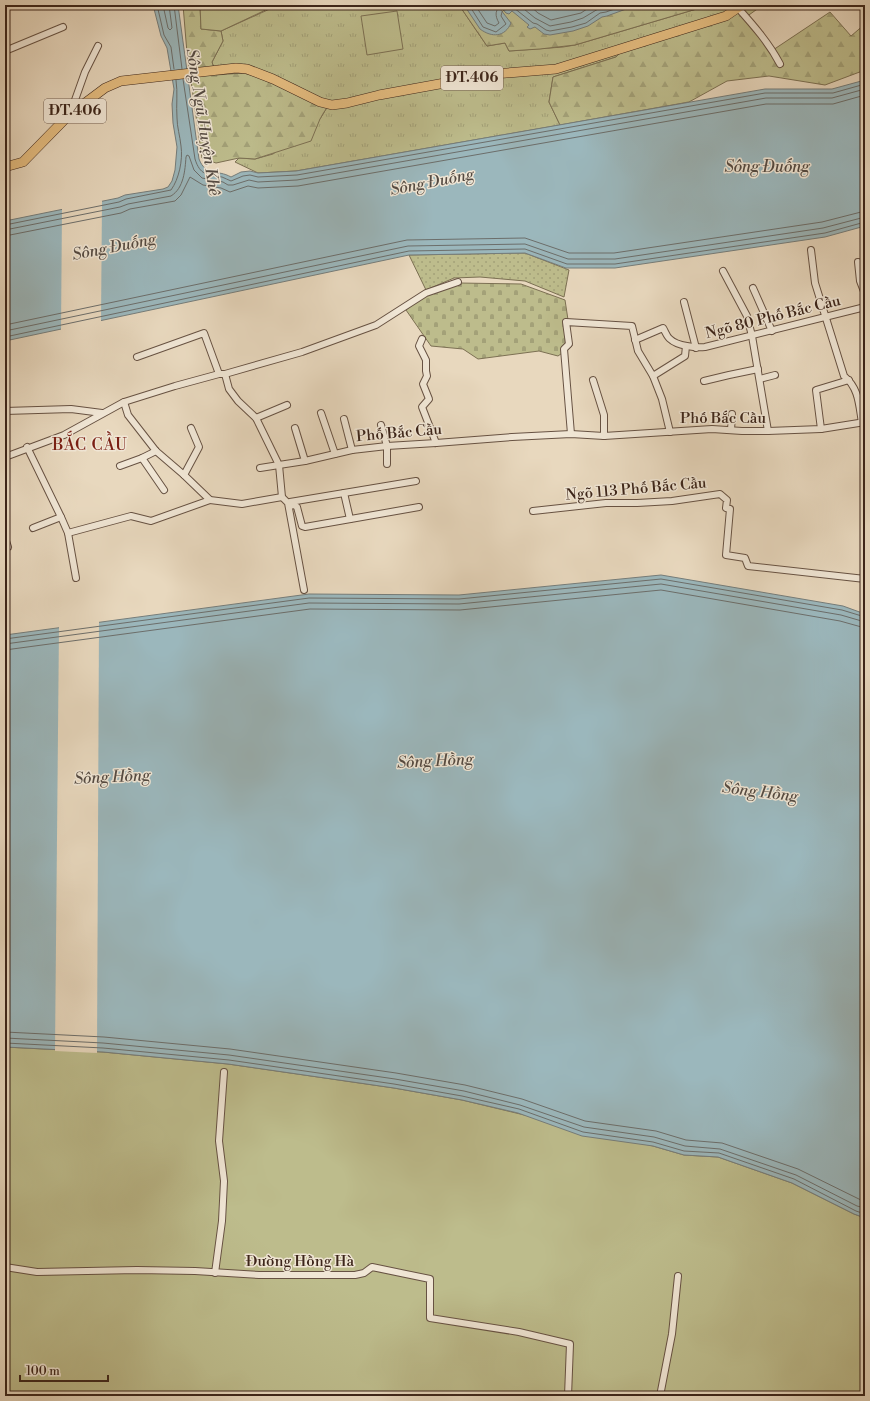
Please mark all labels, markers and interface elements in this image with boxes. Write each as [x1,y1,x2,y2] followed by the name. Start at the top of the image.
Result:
[182,47,225,197] water label: Sông Ngũ Huyện Khê
[441,66,503,90] road number: ĐT.406
[44,99,106,123] road number: ĐT.406
[724,157,810,177] water label: Sông Đuống
[388,164,476,200] water label: Sông Đuống
[70,229,158,265] water label: Sông Đuống
[703,291,843,343] street label: Ngõ 80 Phố Bắc Cầu
[680,409,766,428] street label: Phố Bắc Cầu
[355,420,443,446] street label: Phố Bắc Cầu
[51,430,128,455] district label: BẮC CẦU
[565,473,708,505] street label: Ngõ 113 Phố Bắc Cầu
[396,749,474,773] water label: Sông Hồng
[73,765,151,789] water label: Sông Hồng
[721,777,800,807] water label: Sông Hồng
[246,1252,355,1271] street label: Đường Hồng Hà
[20,1357,108,1383] scale bar
[26,1364,60,1379] text: 100 m

